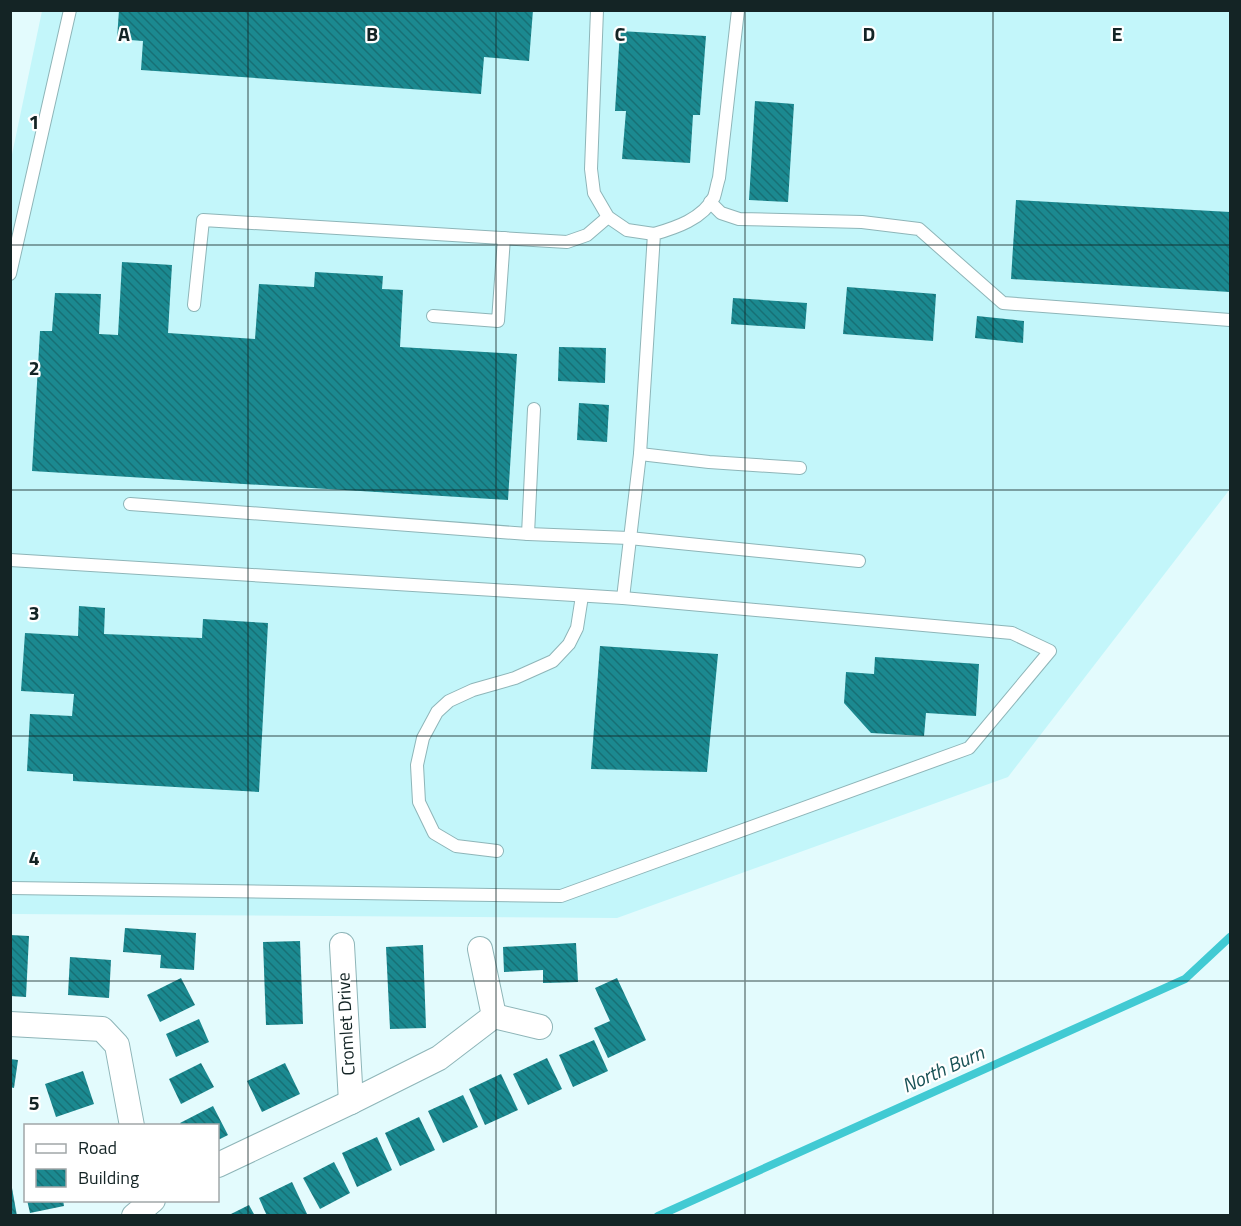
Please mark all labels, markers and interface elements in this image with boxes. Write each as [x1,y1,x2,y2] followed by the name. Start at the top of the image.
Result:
[118,18,130,49] text: A
[366,18,378,49] text: B
[615,18,626,49] text: C
[863,18,875,49] text: D
[1111,18,1123,49] text: E
[28,106,40,137] text: 1
[28,352,40,383] text: 2
[28,597,40,628] text: 3
[28,842,40,873] text: 4
[329,972,362,1076] street label: Cromlet Drive
[897,1036,990,1100] water label: North Burn
[28,1087,40,1118] text: 5
[24,1124,219,1202] legend
[78,1134,117,1161] text: Road
[78,1164,139,1191] text: Building

